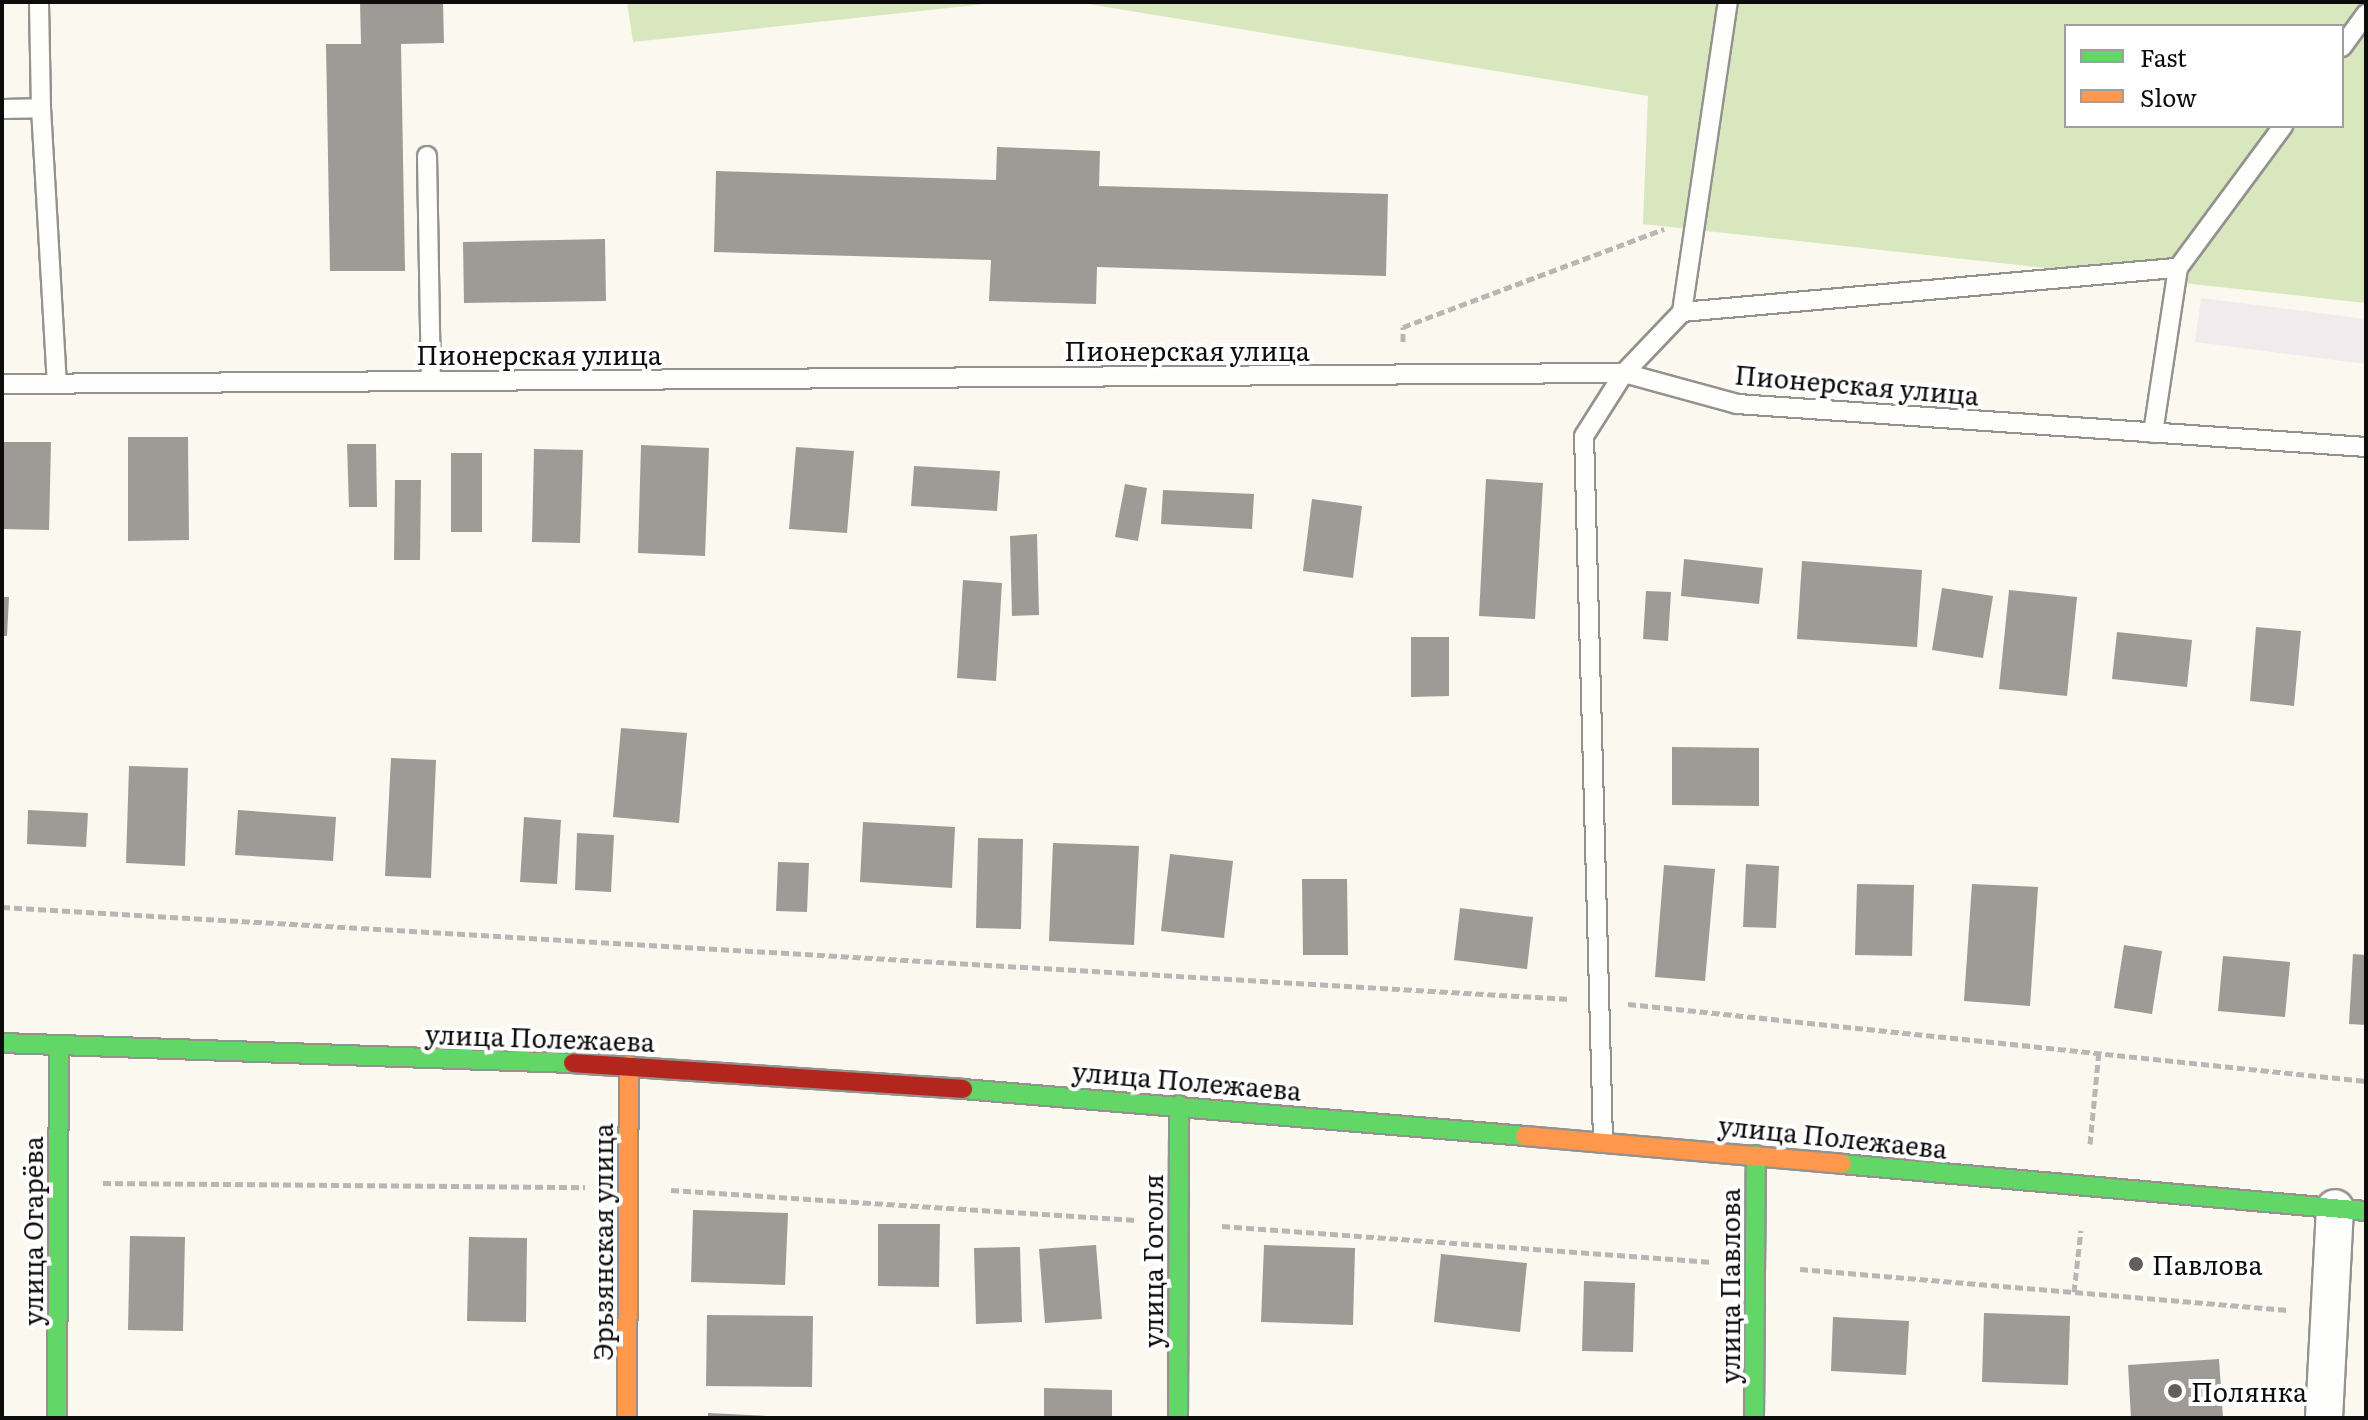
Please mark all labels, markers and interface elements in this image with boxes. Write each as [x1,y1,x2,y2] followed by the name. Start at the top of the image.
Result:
[2064,24,2344,128] legend
[2140,39,2187,74] text: Fast
[2140,79,2197,114] text: Slow
[1064,334,1310,366] street label: Пионерская улица
[416,338,662,370] street label: Пионерская улица
[1733,358,1981,410] street label: Пионерская улица
[424,1017,656,1057] street label: улица Полежаева
[1071,1054,1303,1106] street label: улица Полежаева
[1717,1108,1949,1164] street label: улица Полежаева
[586,1123,618,1361] street label: Эрьзянская улица
[16,1136,48,1326] street label: улица Огарёва
[1136,1174,1168,1348] street label: улица Гоголя
[1713,1188,1745,1384] street label: улица Павлова
[2152,1248,2262,1280] place label: Павлова
[2127,1255,2145,1273] marker: Павлова
[2191,1375,2307,1407] place label: Полянка
[2166,1382,2184,1400] marker: Полянка

